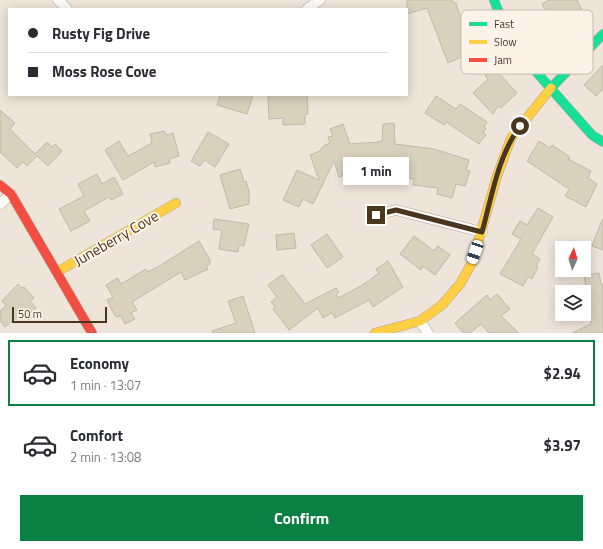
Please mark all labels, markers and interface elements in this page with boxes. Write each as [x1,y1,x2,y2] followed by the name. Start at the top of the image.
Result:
[461,10,593,74] legend
[494,16,514,32] text: Fast
[52,22,150,45] text: Rusty Fig Drive
[494,34,517,50] text: Slow
[494,52,512,68] text: Jam
[52,60,156,83] text: Moss Rose Cove
[511,117,529,135] route start
[343,157,409,185] callout: 1 min
[360,161,392,181] text: 1 min
[69,204,163,272] street label: Juneberry Cove
[367,206,385,224] route end
[465,239,485,265] car
[555,241,591,277] north arrow
[555,241,591,321] map controls
[555,285,591,321] button: layers
[12,305,107,324] scale bar
[18,306,42,322] text: 50 m
[70,352,129,375] text: Economy
[22,355,58,391] icon: car
[544,362,581,385] text: $2.94
[70,375,141,395] text: 1 min · 13:07
[70,424,123,447] text: Comfort
[22,427,58,463] icon: car
[544,434,581,457] text: $3.97
[70,447,141,467] text: 2 min · 13:08
[20,495,583,541] button: Confirm

